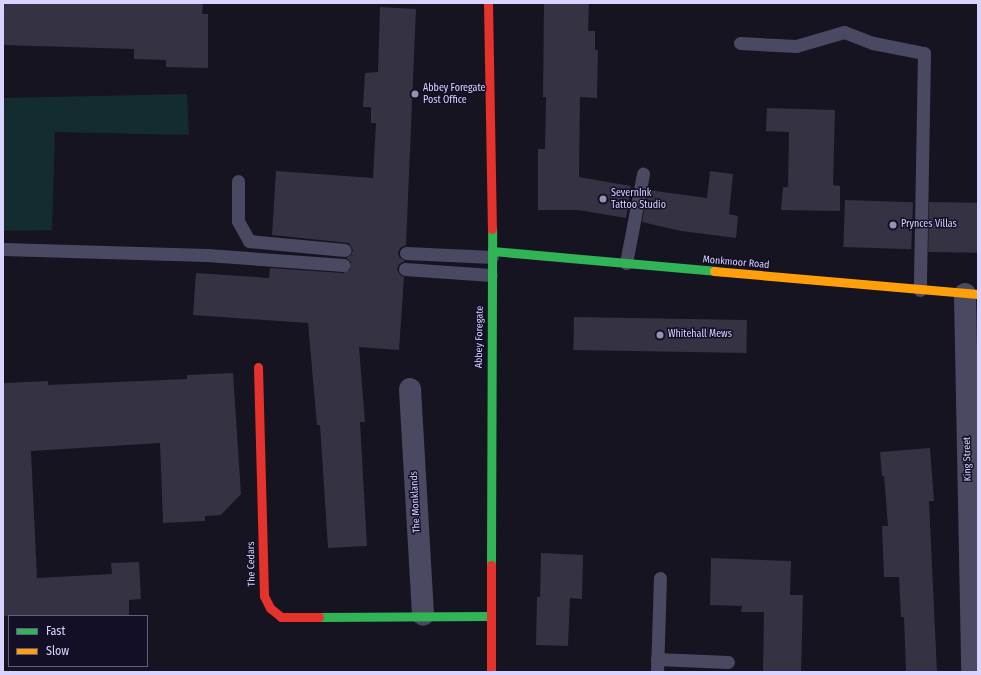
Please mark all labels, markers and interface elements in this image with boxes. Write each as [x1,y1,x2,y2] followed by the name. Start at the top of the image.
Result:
[423,82,486,106] place label: Abbey Foregate Post Office
[410,89,420,99] marker: Abbey Foregate Post Office
[611,187,666,210] place label: SevernInk Tattoo Studio
[598,194,608,204] marker: SevernInk Tattoo Studio
[901,219,957,231] place label: Prynces Villas
[888,220,898,230] marker: Prynces Villas
[702,254,770,272] street label: Monkmoor Road
[473,306,487,368] street label: Abbey Foregate
[668,329,732,341] place label: Whitehall Mews
[655,330,665,340] marker: Whitehall Mews
[962,437,974,481] street label: King Street
[408,471,424,533] street label: The Monklands
[246,541,258,587] street label: The Cedars
[8,615,148,667] legend
[46,624,65,638] text: Fast
[46,644,69,658] text: Slow

